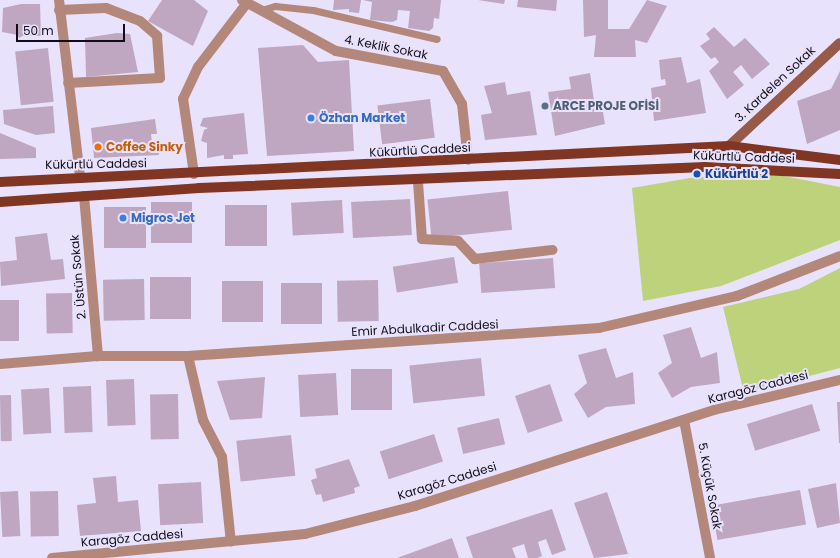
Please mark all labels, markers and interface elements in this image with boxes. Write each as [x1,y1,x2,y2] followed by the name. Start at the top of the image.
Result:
[18,16,127,42] scale bar
[23,22,54,39] text: 50 m
[343,32,429,62] street label: 4. Keklik Sokak
[732,43,818,125] street label: 3. Kardelen Sokak
[553,99,659,113] place label: ARCE PROJE OFİSİ
[540,101,550,111] marker: ARCE PROJE OFİSİ
[319,111,405,125] place label: Özhan Market
[306,113,316,123] marker: Özhan Market
[106,140,183,154] place label: Coffee Sinky
[369,140,471,160] street label: Kükürtlü Caddesi
[93,142,103,152] marker: Coffee Sinky
[693,148,795,166] street label: Kükürtlü Caddesi
[45,156,147,172] street label: Kükürtlü Caddesi
[705,167,768,181] place label: Kükürtlü 2
[692,169,702,179] marker: Kükürtlü 2
[131,211,195,225] place label: Migros Jet
[118,213,128,223] marker: Migros Jet
[67,234,89,320] street label: 2. Üstün Sokak
[351,317,499,339] street label: Emir Abdulkadir Caddesi
[706,368,810,406] street label: Karagöz Caddesi
[695,442,725,530] street label: 5. Küçük Sokak
[396,459,498,503] street label: Karagöz Caddesi
[80,526,184,550] street label: Karagöz Caddesi

